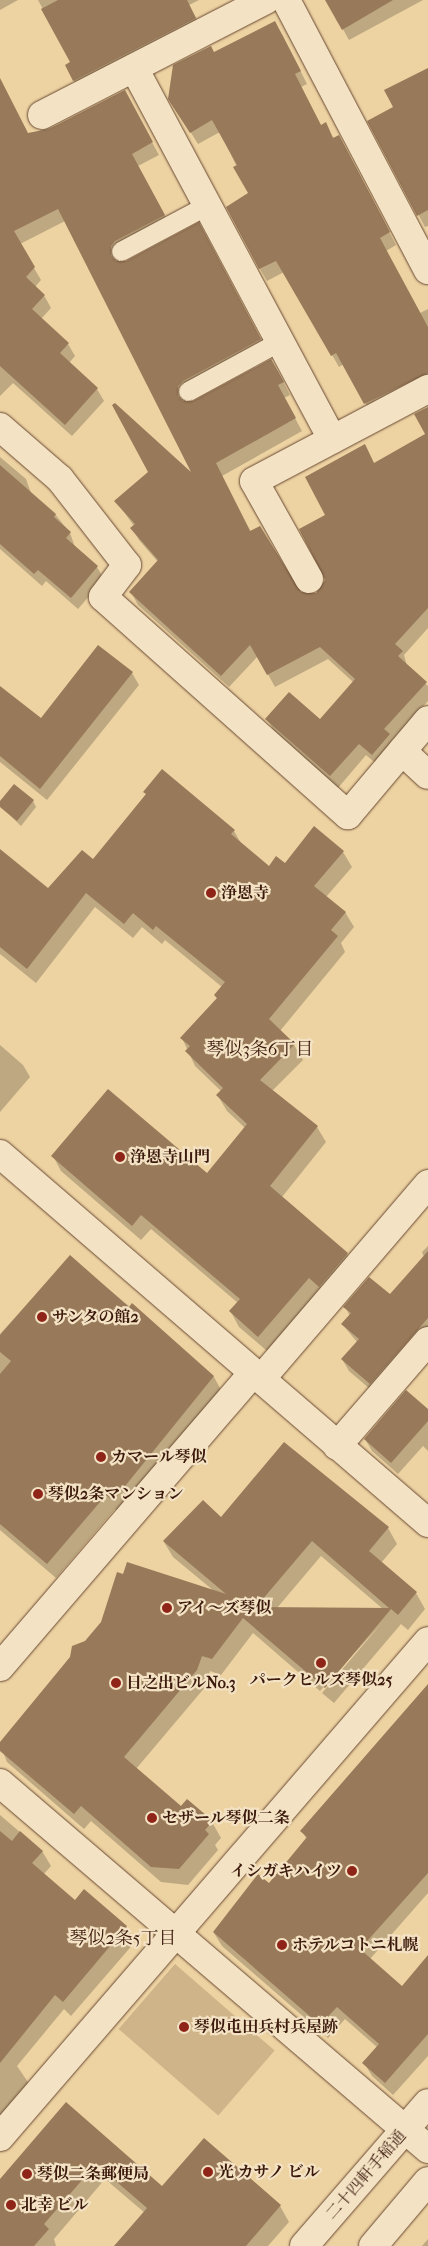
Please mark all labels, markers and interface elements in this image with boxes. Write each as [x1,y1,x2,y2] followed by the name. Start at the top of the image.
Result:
[221,883,269,903] place label: 浄恩寺
[205,887,217,899] marker: 浄恩寺
[206,1039,314,1061] district label: 琴似3条6丁目
[130,1147,210,1167] place label: 浄恩寺山門
[114,1151,126,1163] marker: 浄恩寺山門
[52,1307,140,1327] place label: サンタの館2
[36,1311,48,1323] marker: サンタの館2
[111,1447,207,1467] place label: カマール琴似
[95,1451,107,1463] marker: カマール琴似
[48,1484,184,1504] place label: 琴似2条マンション
[32,1488,44,1500] marker: 琴似2条マンション
[177,1598,273,1618] place label: アイ～ズ琴似
[161,1602,173,1614] marker: アイ～ズ琴似
[315,1657,327,1669] marker: パークヒルズ琴似25
[249,1670,393,1690] place label: パークヒルズ琴似25
[126,1673,236,1693] place label: 日之出ビルNo.3
[110,1677,122,1689] marker: 日之出ビルNo.3
[162,1808,290,1828] place label: セザール琴似二条
[146,1812,158,1824] marker: セザール琴似二条
[230,1861,342,1881] place label: イシガキハイツ
[346,1865,358,1877] marker: イシガキハイツ
[69,1928,177,1950] district label: 琴似2条5丁目
[292,1935,420,1955] place label: ホテルコトニ札幌
[276,1939,288,1951] marker: ホテルコトニ札幌
[194,2017,338,2037] place label: 琴似屯田兵村兵屋跡
[178,2021,190,2033] marker: 琴似屯田兵村兵屋跡
[322,2126,410,2224] street label: 二十四軒手稲通
[218,2162,321,2182] place label: 光 カサノ ビル
[37,2164,149,2184] place label: 琴似二条郵便局
[202,2166,214,2178] marker: 光 カサノ ビル
[21,2168,33,2180] marker: 琴似二条郵便局
[21,2195,88,2215] place label: 北幸 ビル
[5,2199,17,2211] marker: 北幸 ビル

